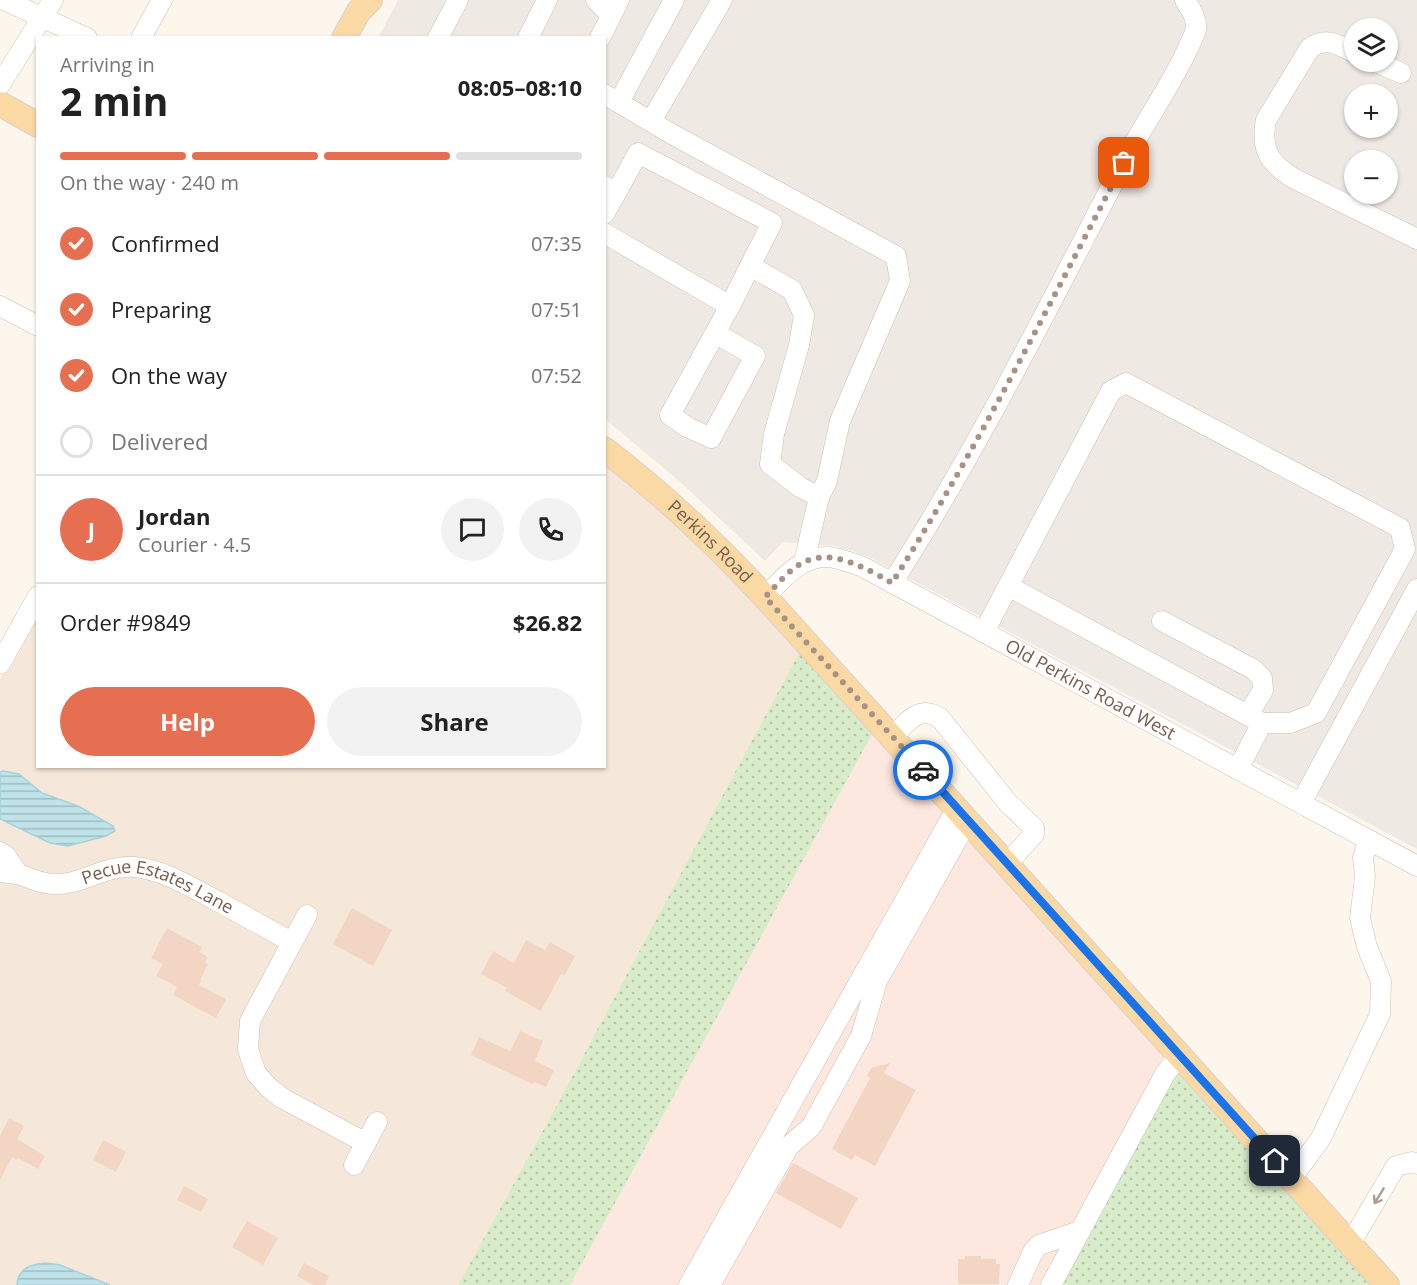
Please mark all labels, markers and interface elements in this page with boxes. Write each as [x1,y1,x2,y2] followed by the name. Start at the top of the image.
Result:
[1344,18,1398,204] map controls
[1344,18,1398,72] button: layers
[60,51,155,78] text: Arriving in
[458,72,582,102] text: 08:05–08:10
[60,74,168,127] text: 2 min
[1344,84,1398,138] button: +
[1098,137,1149,188] pin
[1107,146,1140,179] icon: bag
[1344,150,1398,204] button: −
[60,169,239,196] text: On the way · 240 m
[60,227,93,260] icon: check
[111,228,220,258] text: Confirmed
[531,230,582,257] text: 07:35
[60,293,93,326] icon: check
[111,294,211,324] text: Preparing
[531,296,582,323] text: 07:51
[60,359,93,392] icon: check
[111,360,227,390] text: On the way
[531,362,582,389] text: 07:52
[111,426,209,456] text: Delivered
[663,494,758,588] street label: Perkins Road
[441,498,504,561] button: chat
[519,498,582,561] button: phone
[138,501,211,531] text: Jordan
[88,514,95,544] text: J
[138,531,251,558] text: Courier · 4.5
[60,607,191,637] text: Order #9849
[513,607,582,637] text: $26.82
[1001,633,1180,745] street label: Old Perkins Road West
[60,687,315,756] button: Help
[327,687,582,756] button: Share
[893,740,953,800] courier
[907,754,940,787] icon: car
[78,854,238,919] street label: Pecue Estates Lane
[1249,1135,1300,1186] pin
[1258,1144,1291,1177] icon: home
[1372,1187,1384,1204] one-way arrow

